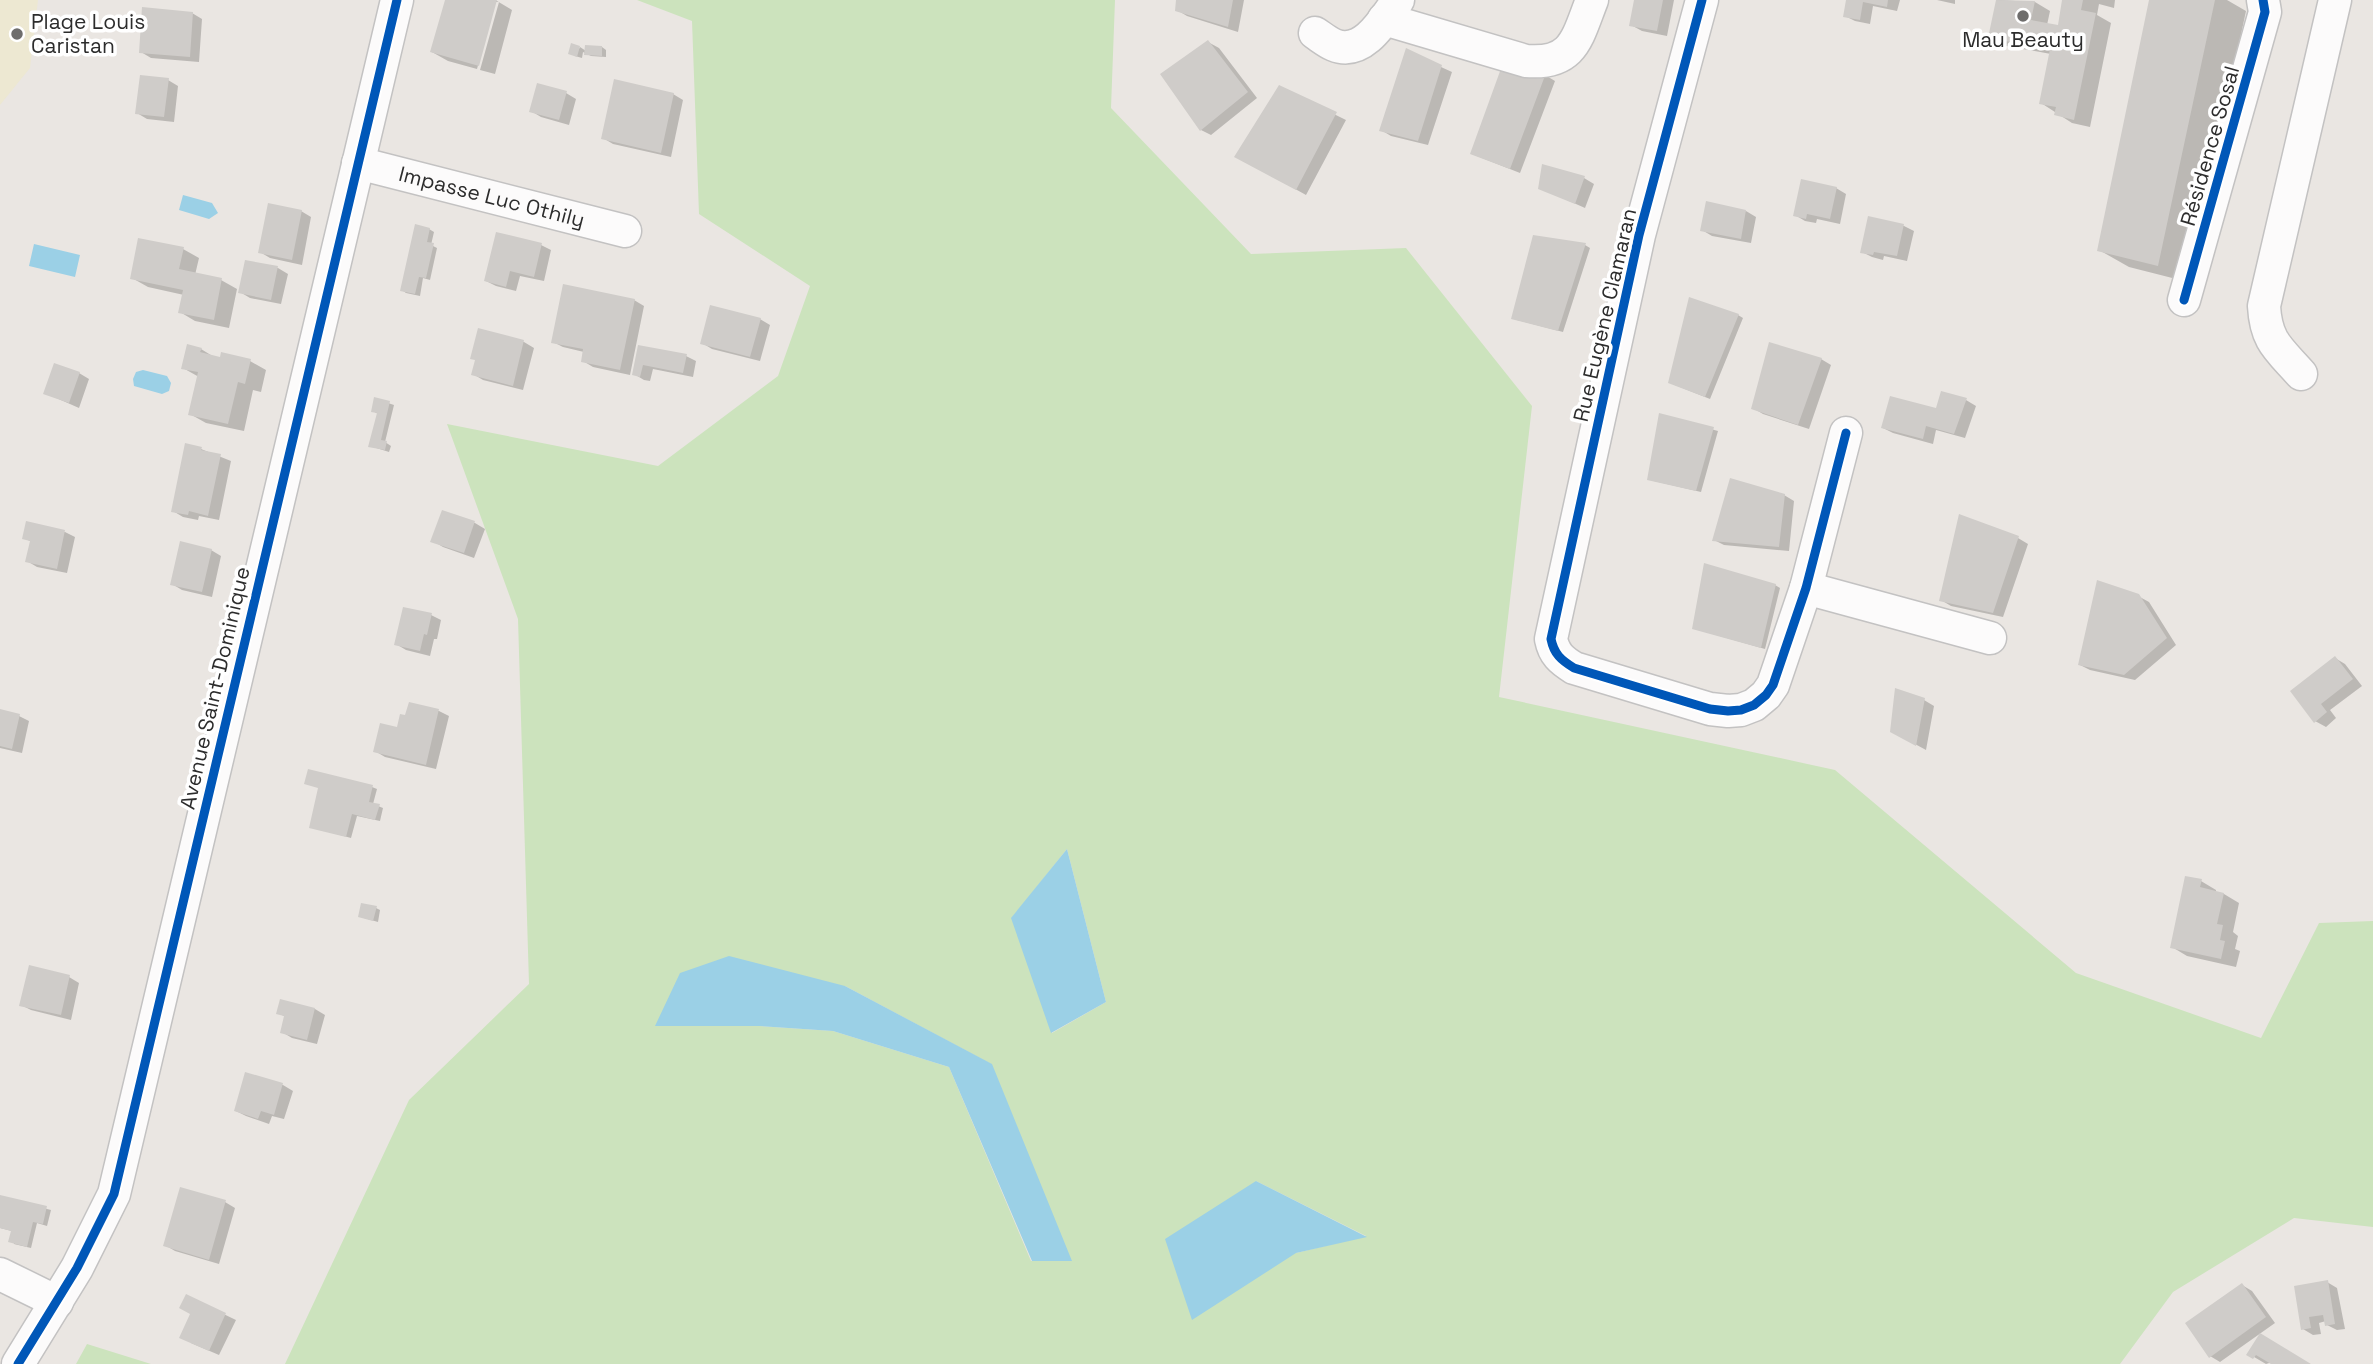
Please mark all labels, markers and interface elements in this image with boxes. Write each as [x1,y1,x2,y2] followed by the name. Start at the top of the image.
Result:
[31,8,145,59] place label: Plage Louis Caristan
[2015,8,2031,24] marker: Mau Beauty
[9,26,25,42] marker: Plage Louis Caristan
[1962,26,2084,53] place label: Mau Beauty
[2174,63,2245,229] street label: Résidence Sosal
[396,160,588,233] street label: Impasse Luc Othily
[1567,205,1642,424] street label: Rue Eugène Clamaran
[173,564,256,812] street label: Avenue Saint-Dominique

